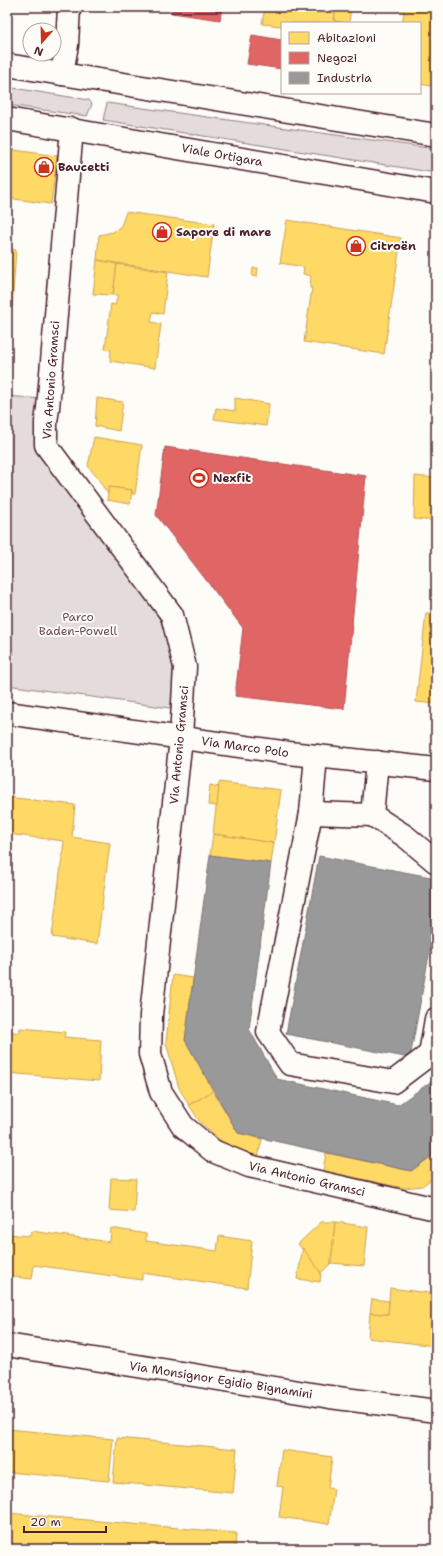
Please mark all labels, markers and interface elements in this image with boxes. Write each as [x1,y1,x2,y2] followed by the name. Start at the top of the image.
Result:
[22,22,62,62] north arrow
[281,22,421,94] legend
[317,30,376,46] text: Abitazioni
[32,42,45,59] text: N
[317,50,357,66] text: Negozi
[317,70,372,86] text: Industria
[180,140,264,170] street label: Viale Ortigara
[33,156,55,178] shop icon: Baucetti
[58,159,110,175] place label: Baucetti
[151,221,173,243] shop icon: Sapore di mare
[176,224,271,240] place label: Sapore di mare
[345,235,367,257] shop icon: Citroën
[370,238,416,254] place label: Citroën
[39,320,63,440] street label: Via Antonio Gramsci
[188,467,210,489] sports icon: Nexfit
[213,470,251,486] place label: Nexfit
[39,609,118,639] park label: Parco Baden-Powell
[166,685,192,805] street label: Via Antonio Gramsci
[200,733,290,761] street label: Via Marco Polo
[247,1158,367,1200] street label: Via Antonio Gramsci
[128,1358,314,1402] street label: Via Monsignor Egidio Bignamini
[24,1508,106,1534] scale bar
[30,1514,61,1530] text: 20 m

